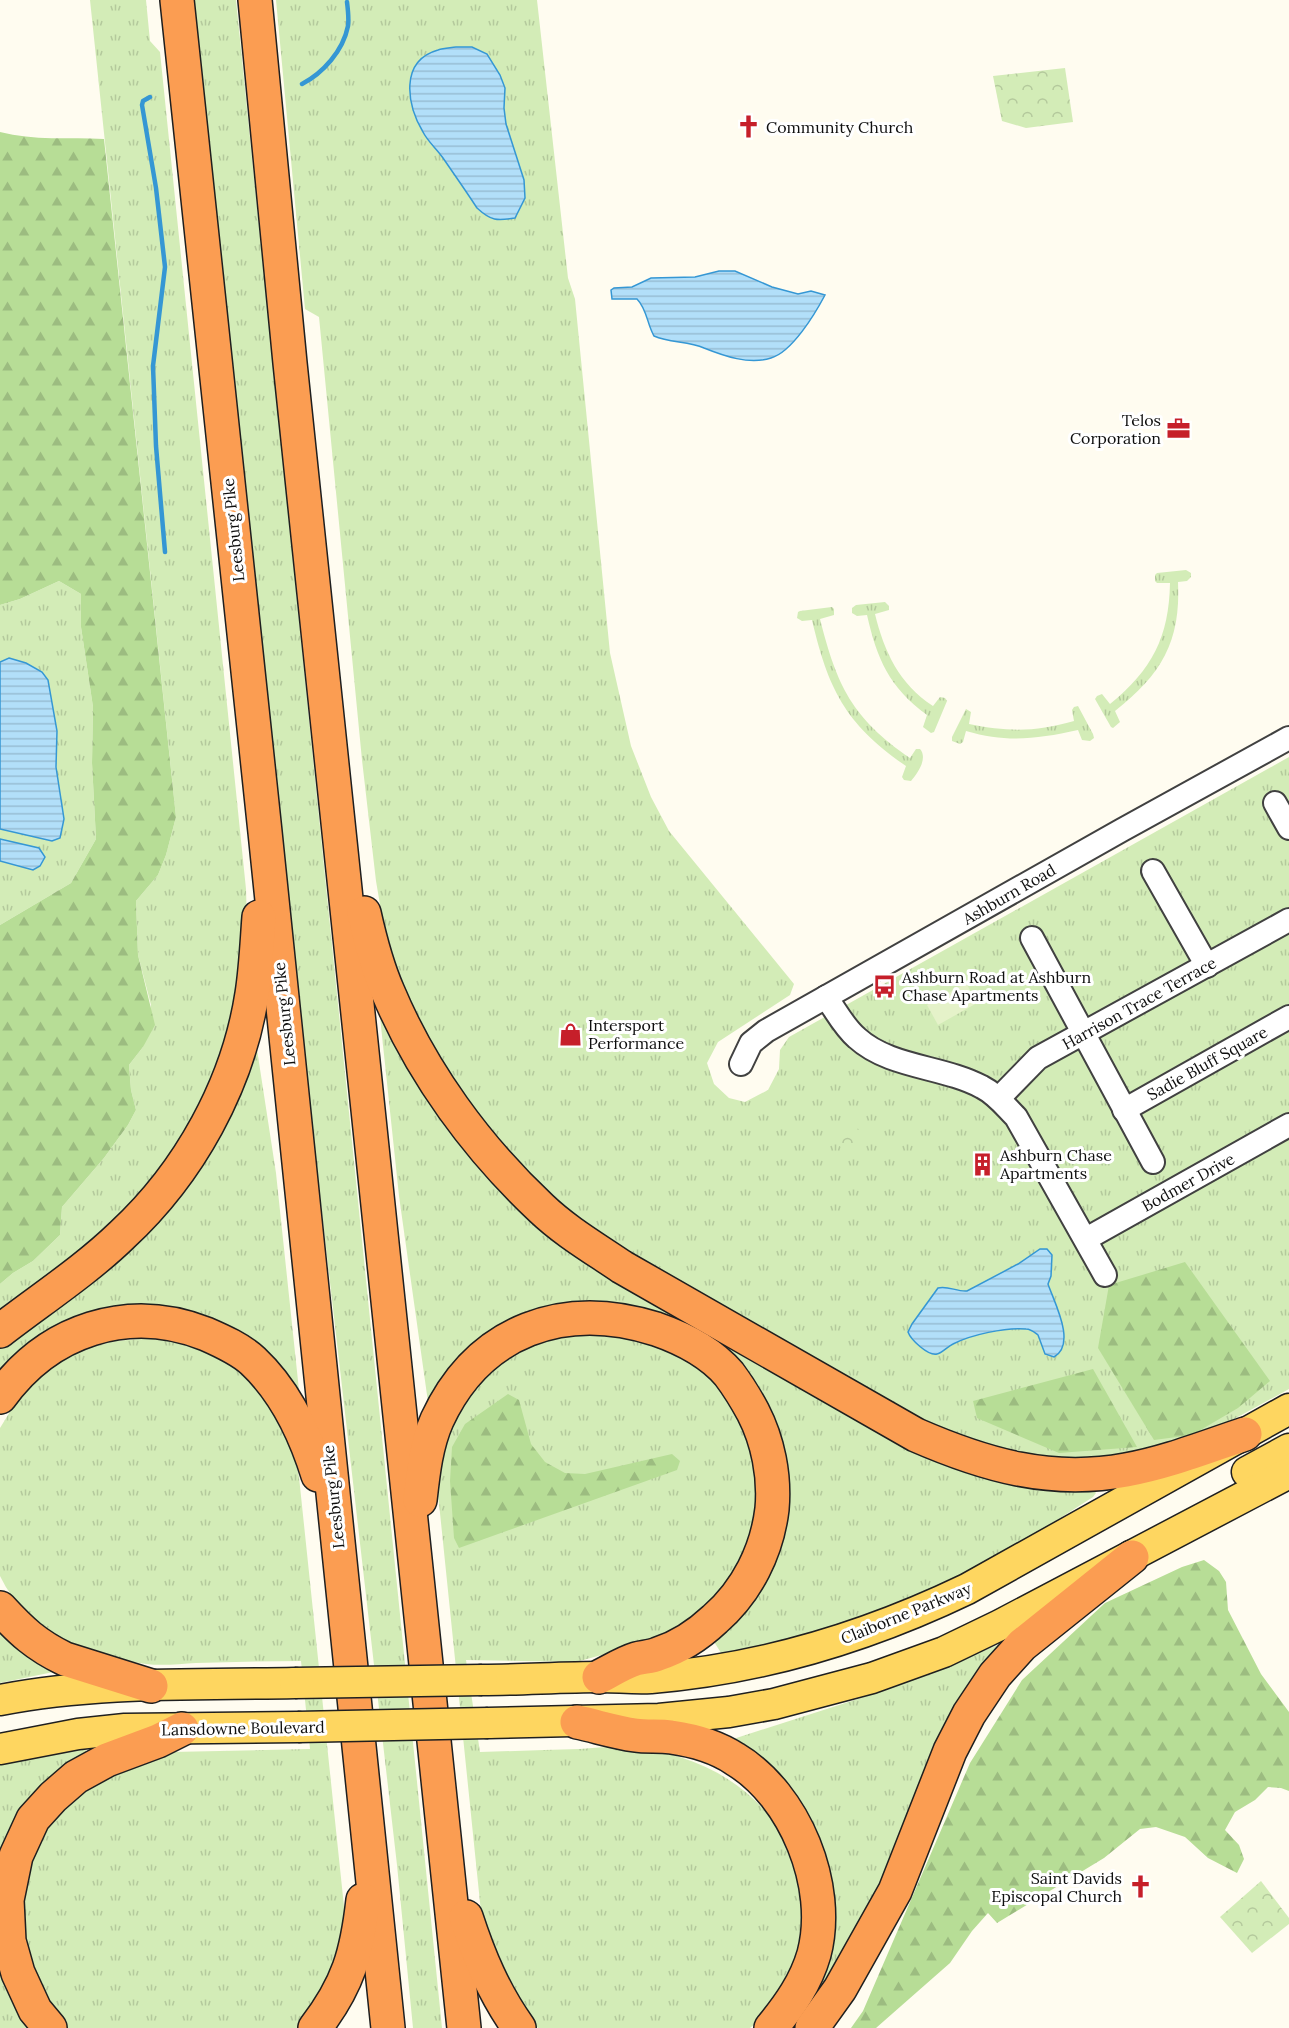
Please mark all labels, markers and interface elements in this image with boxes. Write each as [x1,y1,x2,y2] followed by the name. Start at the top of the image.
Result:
[735,114,761,140] church icon: Community Church
[766,117,914,137] place label: Community Church
[1070,410,1161,448] place label: Telos Corporation
[1166,416,1192,442] office icon: Telos Corporation
[218,477,248,583] street label: Leesburg Pike
[958,859,1059,929] street label: Ashburn Road
[1058,952,1220,1054] street label: Harrison Trace Terrace
[269,961,299,1067] street label: Leesburg Pike
[901,967,1091,1005] place label: Ashburn Road at Ashburn Chase Apartments
[871,973,897,999] bus stop icon: Ashburn Road at Ashburn Chase Apartments
[588,1015,684,1053] place label: Intersport Performance
[557,1021,583,1047] shop icon: Intersport Performance
[1143,1021,1271,1104] street label: Sadie Bluff Square
[999,1145,1112,1183] place label: Ashburn Chase Apartments
[1138,1148,1238,1216] street label: Bodmer Drive
[969,1151,995,1177] building icon: Ashburn Chase Apartments
[318,1444,348,1550] street label: Leesburg Pike
[838,1577,975,1648] street label: Claiborne Parkway
[161,1717,325,1739] street label: Lansdowne Boulevard
[991,1868,1122,1906] place label: Saint Davids Episcopal Church
[1127,1874,1153,1900] church icon: Saint Davids Episcopal Church

